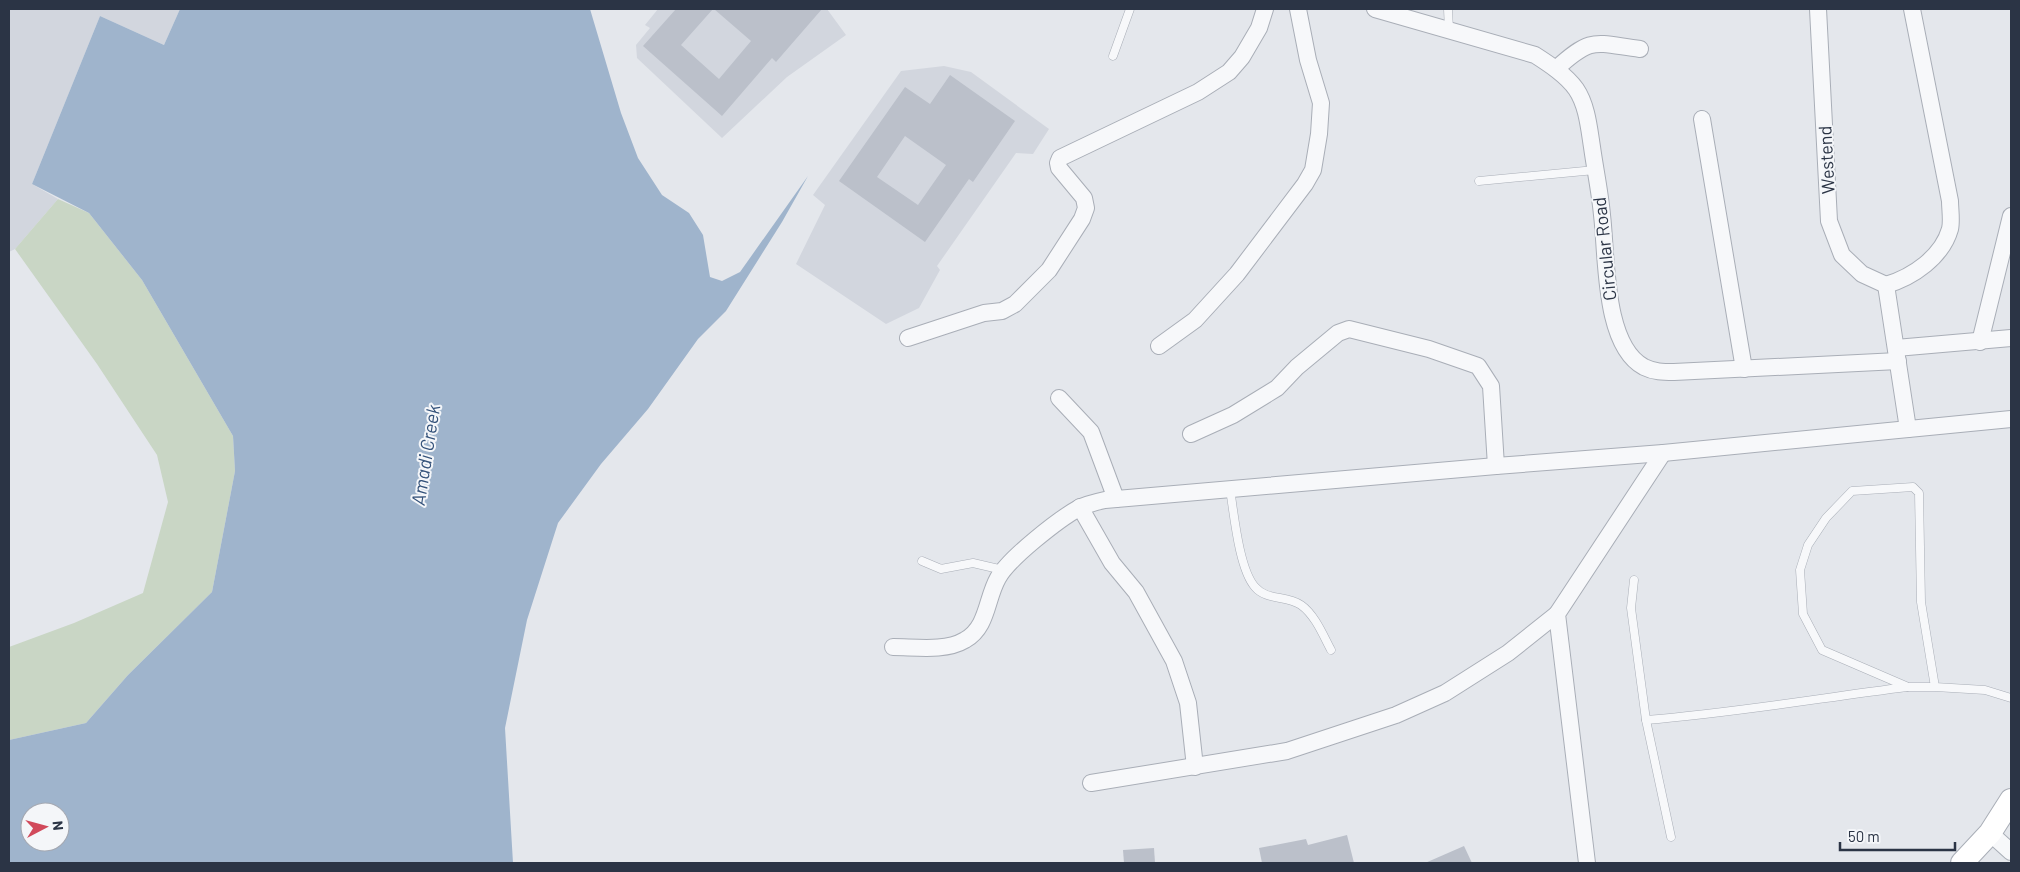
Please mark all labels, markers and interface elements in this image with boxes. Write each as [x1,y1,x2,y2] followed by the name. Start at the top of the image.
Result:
[1813,125,1839,195] street label: Westend
[1588,196,1620,302] street label: Circular Road
[406,402,444,507] water label: Amadi Creek
[20,802,70,852] north arrow
[49,820,67,831] text: N
[1840,820,1955,852] scale bar
[1848,827,1880,845] text: 50 m

